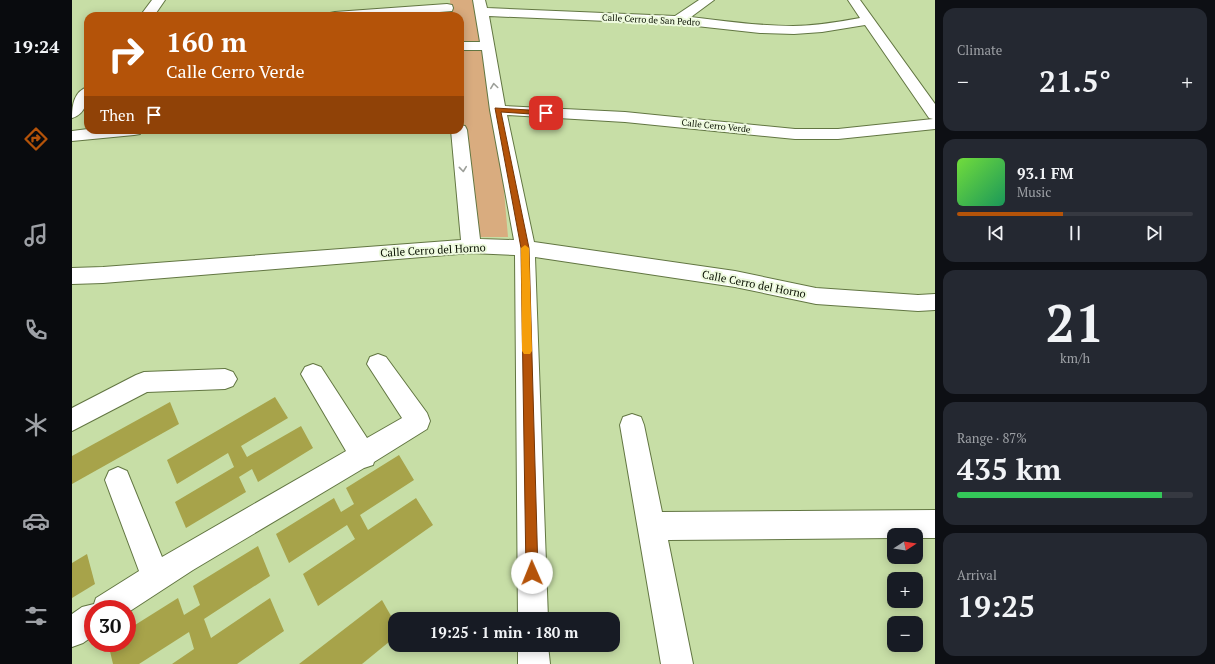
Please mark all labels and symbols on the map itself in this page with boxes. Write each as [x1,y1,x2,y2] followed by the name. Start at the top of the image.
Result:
[602,11,700,29] street label: Calle Cerro de San Pedro
[490,83,499,89] one-way arrow
[529,96,563,130] pin
[681,116,752,136] street label: Calle Cerro Verde
[459,166,468,172] one-way arrow
[380,240,486,260] street label: Calle Cerro del Horno
[701,267,807,301] street label: Calle Cerro del Horno
[887,528,923,564] north arrow
[511,552,553,594] position arrow
[84,600,136,652] speed limit sign: 30

